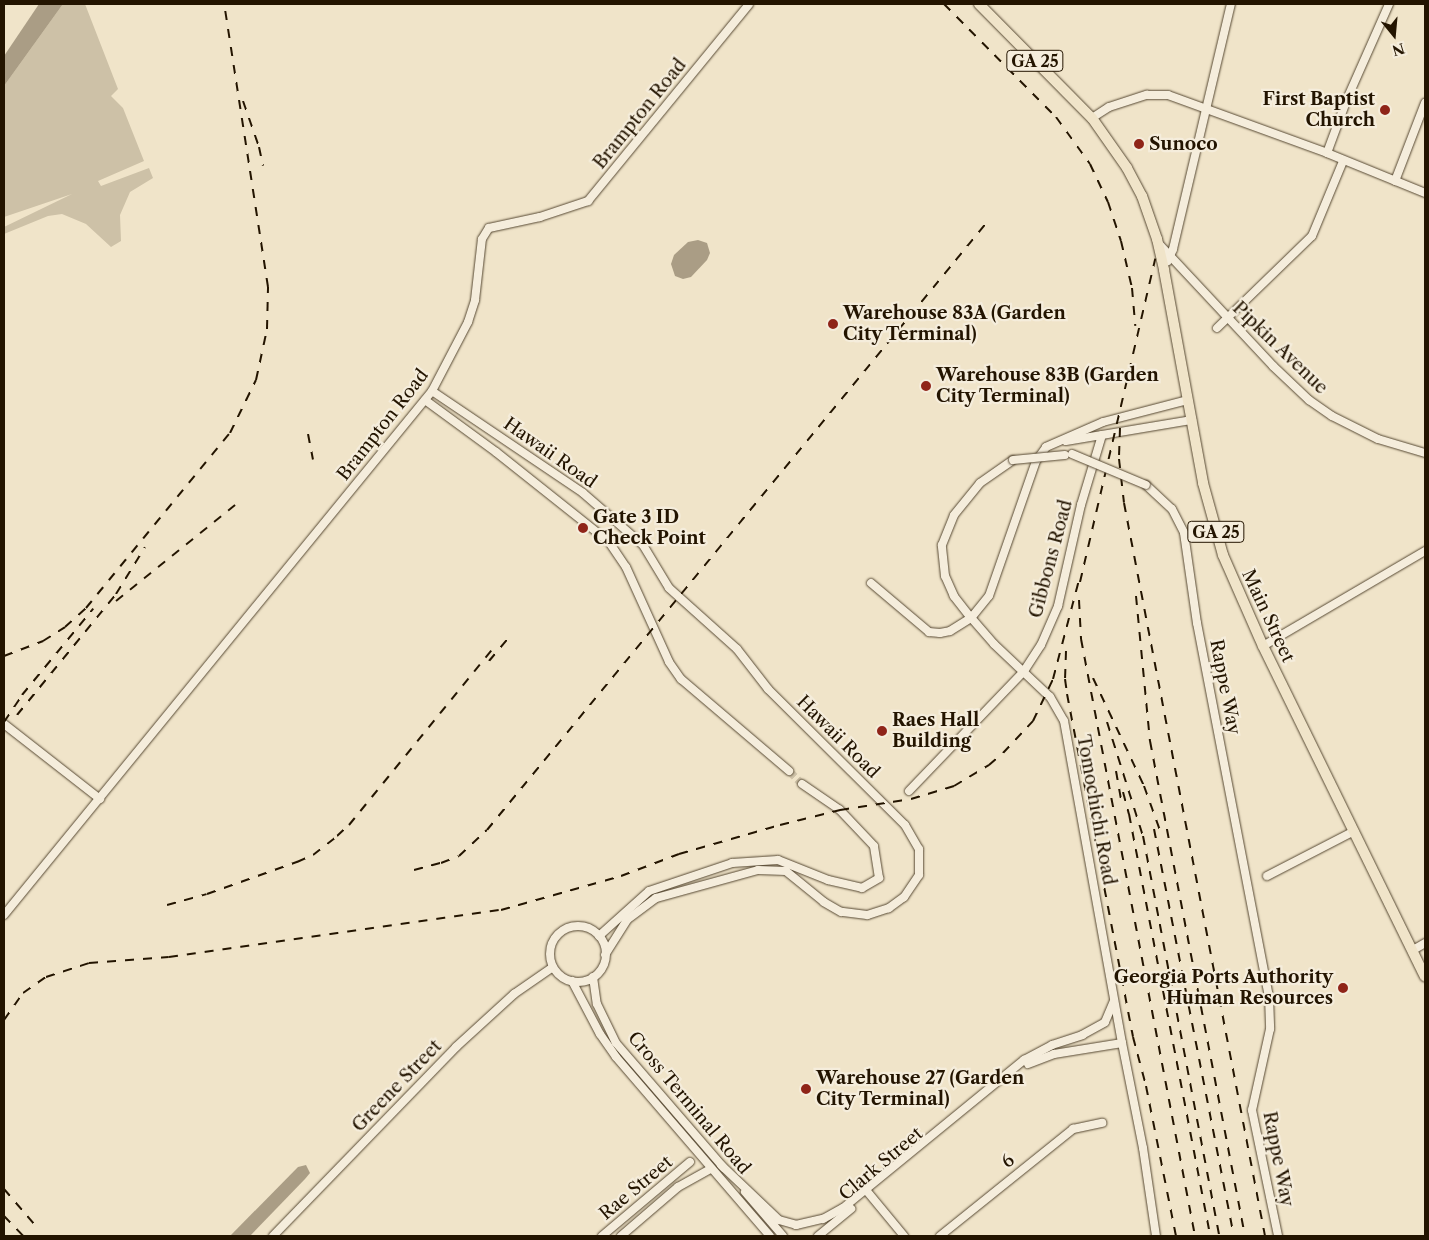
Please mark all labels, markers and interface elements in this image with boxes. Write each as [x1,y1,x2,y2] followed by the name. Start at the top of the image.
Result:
[1369,10,1419,60] north arrow
[1390,39,1407,60] text: N
[1005,48,1065,74] road number: GA 25
[589,55,691,173] street label: Brampton Road
[1263,89,1375,132] place label: First Baptist Church
[1379,104,1391,116] marker: First Baptist Church
[1149,133,1218,155] place label: Sunoco
[1133,138,1145,150] marker: Sunoco
[1228,297,1332,399] street label: Pipkin Avenue
[843,303,1066,346] place label: Warehouse 83A (Garden City Terminal)
[827,318,839,330] marker: Warehouse 83A (Garden City Terminal)
[333,365,433,485] street label: Brampton Road
[936,365,1159,408] place label: Warehouse 83B (Garden City Terminal)
[920,380,932,392] marker: Warehouse 83B (Garden City Terminal)
[499,413,601,493] street label: Hawaii Road
[1025,498,1077,620] street label: Gibbons Road
[593,507,706,550] place label: Gate 3 ID Check Point
[1186,518,1246,546] road number: GA 25
[577,522,589,534] marker: Gate 3 ID Check Point
[1237,566,1299,666] street label: Main Street
[1205,637,1245,737] street label: Rappe Way
[792,691,884,783] street label: Hawaii Road
[892,710,979,752] place label: Raes Hall Building
[876,725,888,737] marker: Raes Hall Building
[1072,733,1120,887] street label: Tomochichi Road
[1113,967,1333,1010] place label: Georgia Ports Authority Human Resources
[1337,982,1349,994] marker: Georgia Ports Authority Human Resources
[623,1027,755,1179] street label: Cross Terminal Road
[348,1036,446,1136] street label: Greene Street
[816,1068,1024,1110] place label: Warehouse 27 (Garden City Terminal)
[800,1083,812,1095] marker: Warehouse 27 (Garden City Terminal)
[1258,1109,1298,1209] street label: Rappe Way
[835,1123,927,1205] street label: Clark Street
[997,1149,1019,1173] street label: 6
[595,1151,677,1225] street label: Rae Street

